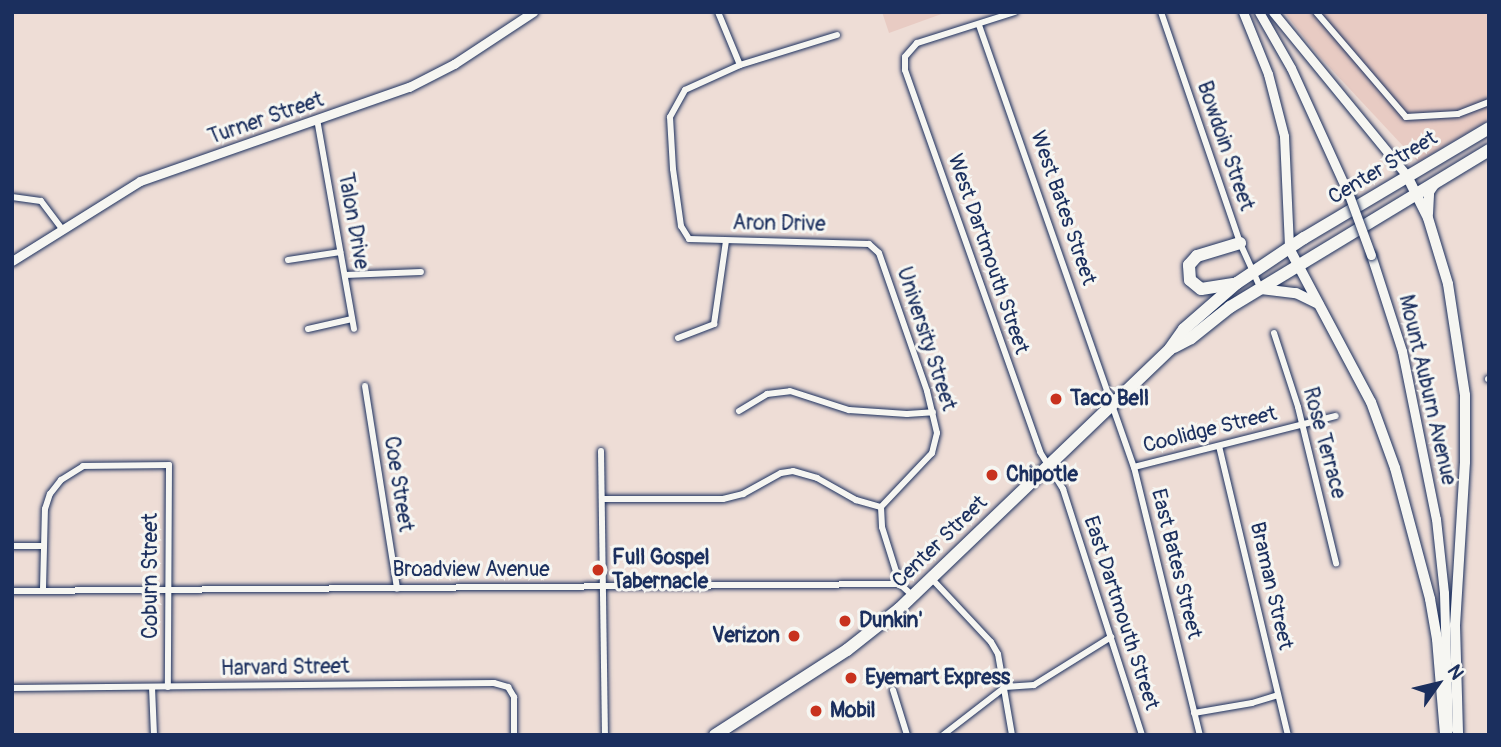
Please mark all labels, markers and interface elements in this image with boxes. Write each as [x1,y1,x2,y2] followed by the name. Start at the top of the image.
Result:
[1191,78,1259,214] street label: Bowdoin Street
[205,87,327,151] street label: Turner Street
[1324,126,1442,210] street label: Center Street
[1025,128,1101,288] street label: West Bates Street
[942,151,1034,357] street label: West Dartmouth Street
[332,171,374,271] street label: Talon Drive
[732,211,826,237] street label: Aron Drive
[891,264,961,414] street label: University Street
[1393,292,1461,488] street label: Mount Auburn Avenue
[1297,385,1351,501] street label: Rose Terrace
[1070,386,1149,412] place label: Taco Bell
[1048,391,1064,407] marker: Taco Bell
[1141,401,1279,459] street label: Coolidge Street
[378,435,418,533] street label: Coe Street
[1006,462,1078,488] place label: Chipotle
[984,467,1000,483] marker: Chipotle
[1145,486,1207,642] street label: East Bates Street
[887,490,993,594] street label: Center Street
[138,513,164,639] street label: Coburn Street
[1078,513,1164,713] street label: East Dartmouth Street
[1244,520,1298,652] street label: Braman Street
[612,545,710,595] place label: Full Gospel Tabernacle
[392,557,550,583] street label: Broadview Avenue
[590,562,606,578] marker: Full Gospel Tabernacle
[859,608,923,634] place label: Dunkin'
[837,613,853,629] marker: Dunkin'
[712,623,780,649] place label: Verizon
[786,628,802,644] marker: Verizon
[1403,649,1473,719] north arrow
[220,654,350,682] street label: Harvard Street
[1442,660,1469,684] text: N
[865,665,1010,691] place label: Eyemart Express
[843,670,859,686] marker: Eyemart Express
[830,698,875,724] place label: Mobil
[808,703,824,719] marker: Mobil

